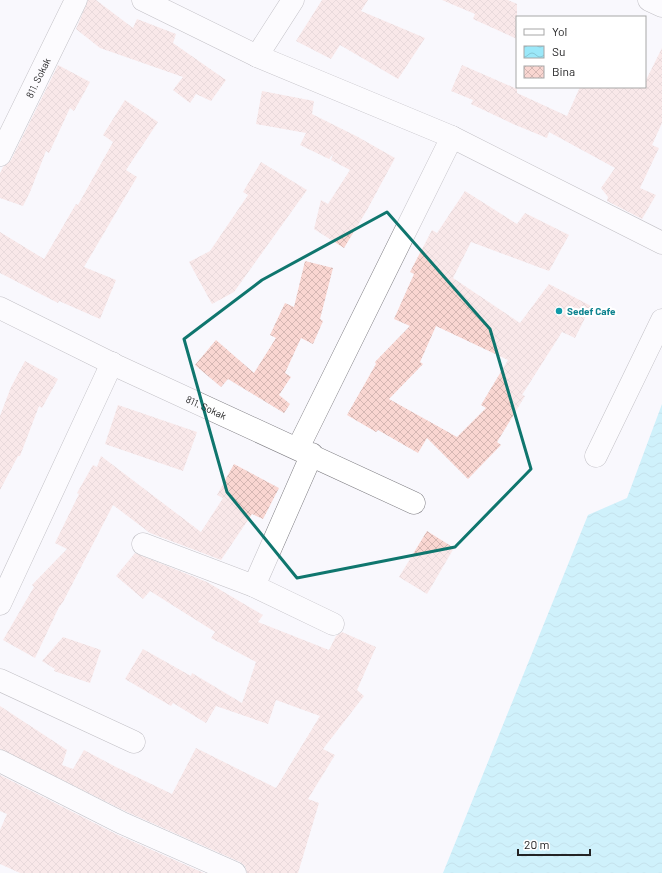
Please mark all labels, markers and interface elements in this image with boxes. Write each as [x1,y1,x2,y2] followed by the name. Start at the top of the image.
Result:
[516,16,646,88] legend
[552,24,567,38] text: Yol
[552,44,565,58] text: Su
[23,56,53,100] street label: 811. Sokak
[552,64,575,78] text: Bina
[567,305,616,317] place label: Sedef Cafe
[554,306,564,316] marker: Sedef Cafe
[184,393,228,422] street label: 811. Sokak
[518,831,590,857] scale bar
[524,837,550,851] text: 20 m

